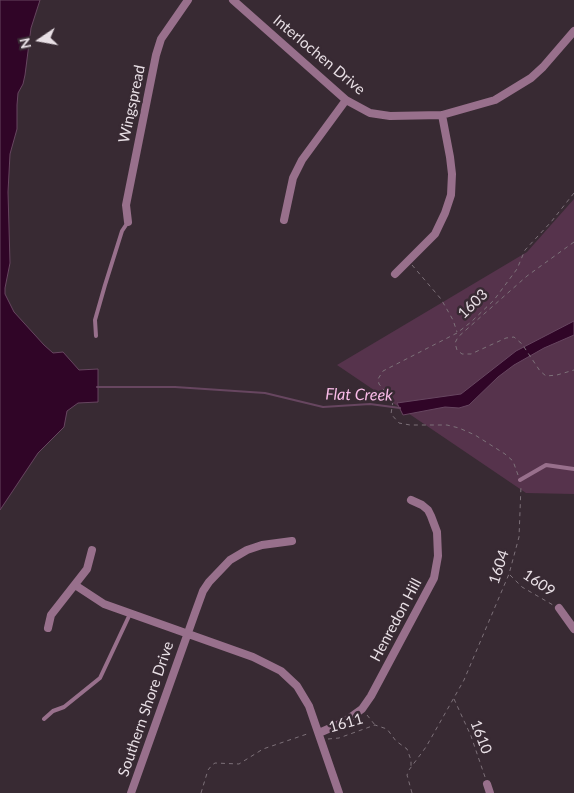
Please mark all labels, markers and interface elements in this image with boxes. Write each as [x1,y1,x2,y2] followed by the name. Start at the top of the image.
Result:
[269,11,369,99] street label: Interlochen Drive
[15,15,65,65] north arrow
[15,36,34,50] text: N
[115,63,149,145] street label: Wingspread
[454,285,492,323] street label: 1603
[325,385,393,405] water label: Flat Creek
[485,548,513,586] street label: 1604
[520,566,558,600] street label: 1609
[367,575,425,665] street label: Henredon Hill
[114,639,178,779] street label: Southern Shore Drive
[327,710,365,736] street label: 1611
[466,718,496,756] street label: 1610

